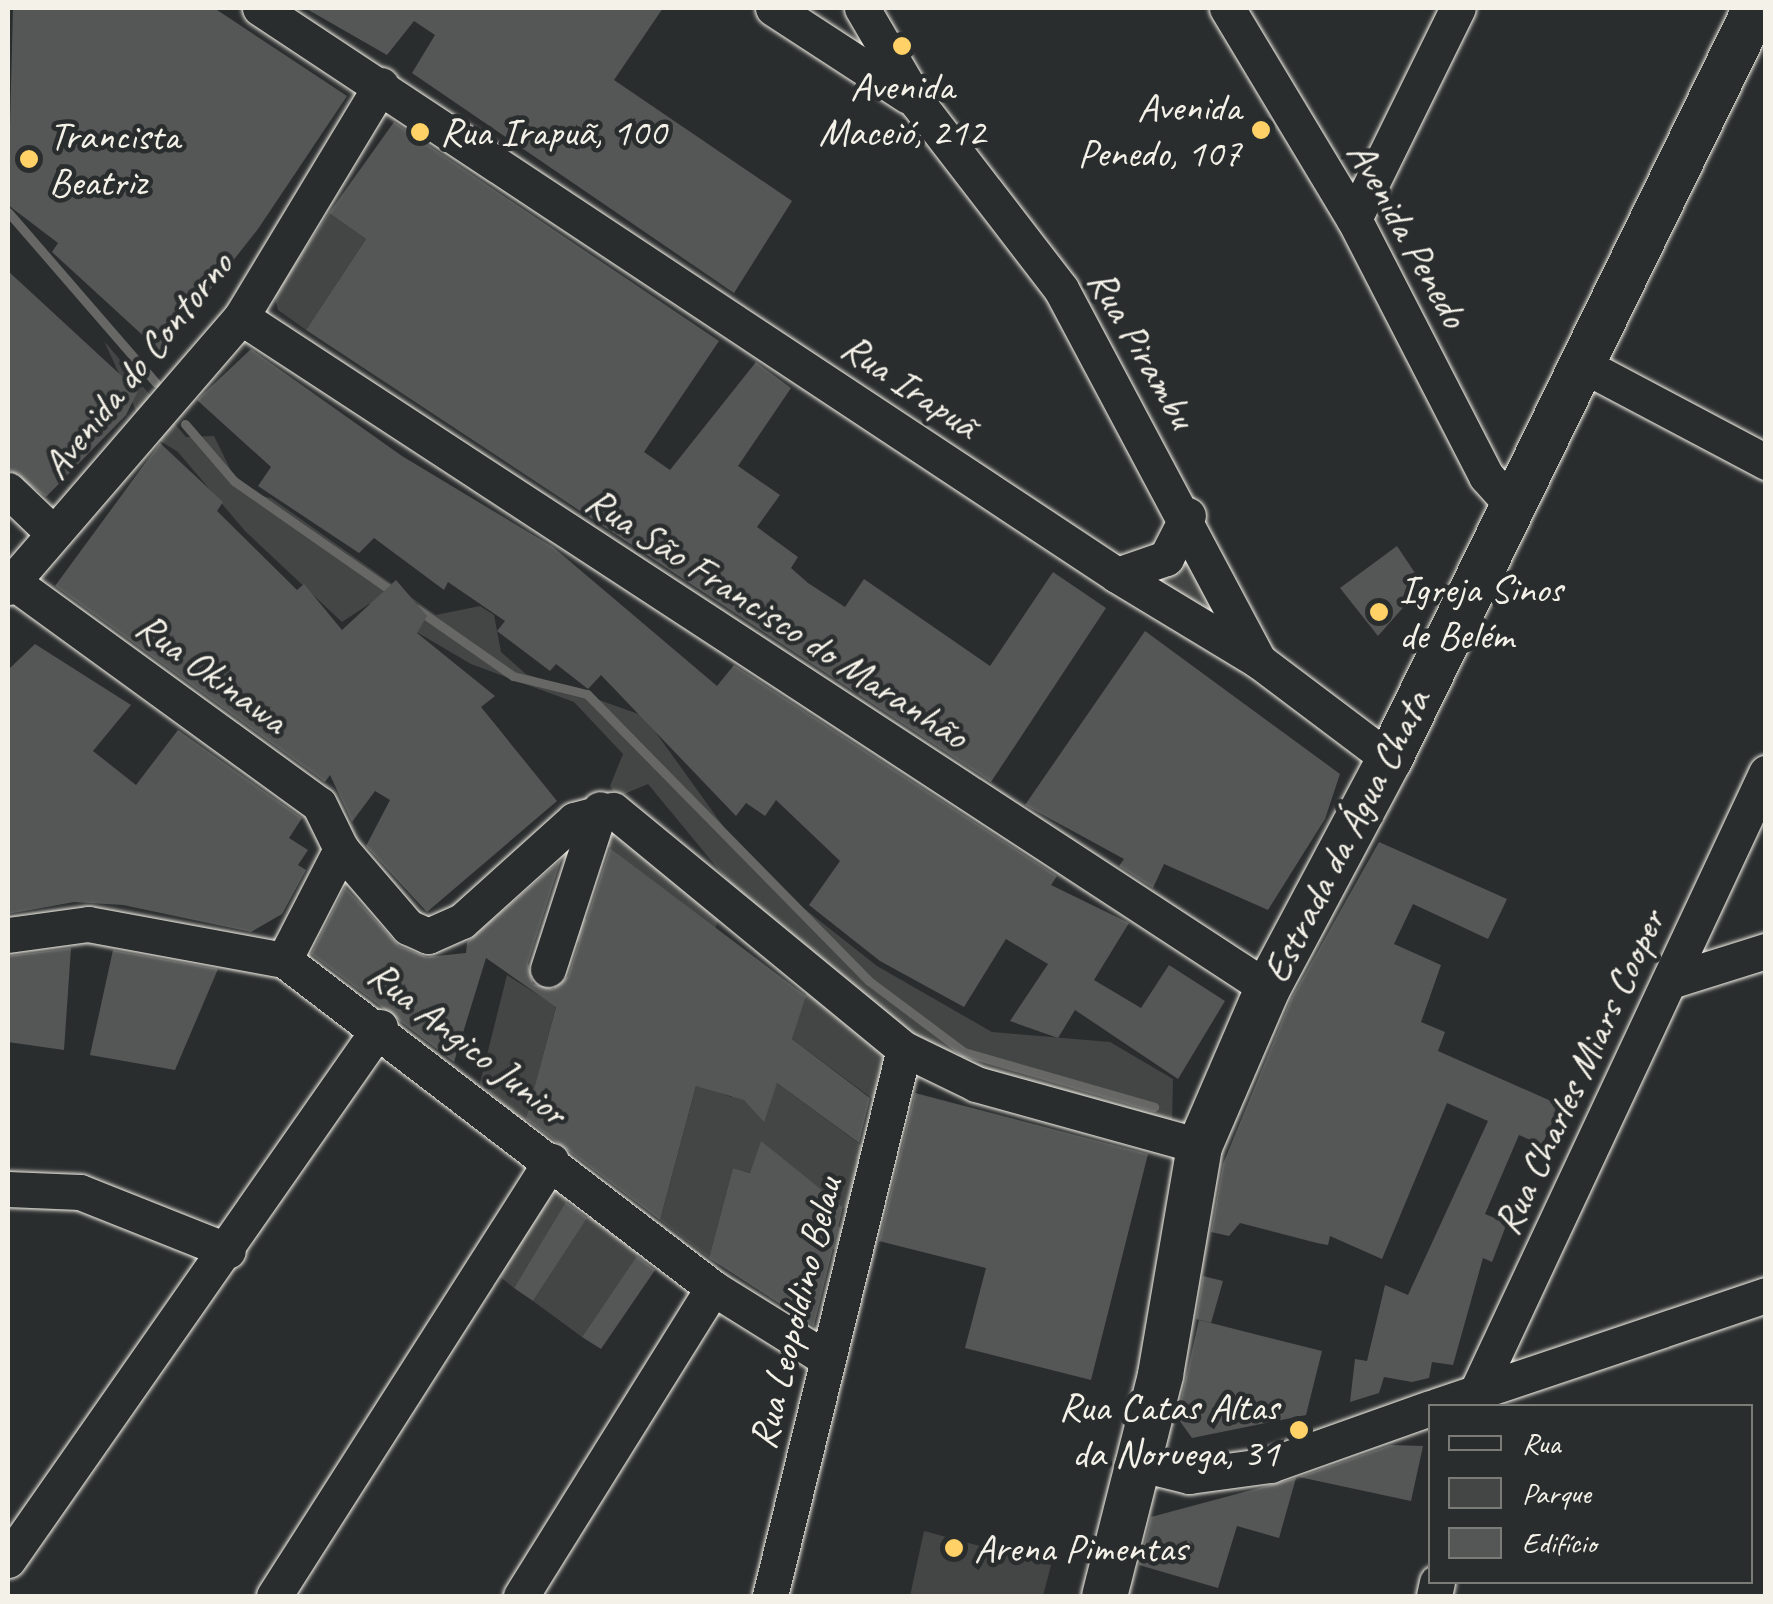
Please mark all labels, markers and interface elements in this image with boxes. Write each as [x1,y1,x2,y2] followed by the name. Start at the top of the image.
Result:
[891,35,913,57] marker: Avenida Maceió, 212
[819,62,985,156] place label: Avenida Maceió, 212
[1078,83,1241,177] place label: Avenida Penedo, 107
[440,108,667,156] place label: Rua Irapuã, 100
[49,112,179,206] place label: Trancista Beatriz
[1250,119,1272,141] marker: Avenida Penedo, 107
[409,121,431,143] marker: Rua Irapuã, 100
[1337,133,1479,335] street label: Avenida Penedo
[18,148,40,170] marker: Trancista Beatriz
[31,242,243,488] street label: Avenida do Contorno
[1078,261,1206,437] street label: Rua Pirambu
[832,323,988,449] street label: Rua Irapuã
[577,476,977,760] street label: Rua São Francisco do Maranhão
[1399,565,1564,659] place label: Igreja Sinos de Belém
[1368,601,1390,623] marker: Igreja Sinos de Belém
[127,602,297,744] street label: Rua Okinawa
[1251,681,1441,991] street label: Estrada da Água Chata
[1483,902,1675,1242] street label: Rua Charles Miars Cooper
[359,950,577,1136] street label: Rua Angico Junior
[738,1172,852,1454] street label: Rua Leopoldino Belau
[1058,1383,1279,1477] place label: Rua Catas Altas da Noruega, 31
[1428,1404,1753,1584] legend
[1288,1419,1310,1441] marker: Rua Catas Altas da Noruega, 31
[1522,1424,1560,1462] text: Rua
[1522,1474,1591,1512] text: Parque
[974,1524,1188,1572] place label: Arena Pimentas
[1522,1524,1596,1562] text: Edifício
[943,1537,965,1559] marker: Arena Pimentas

